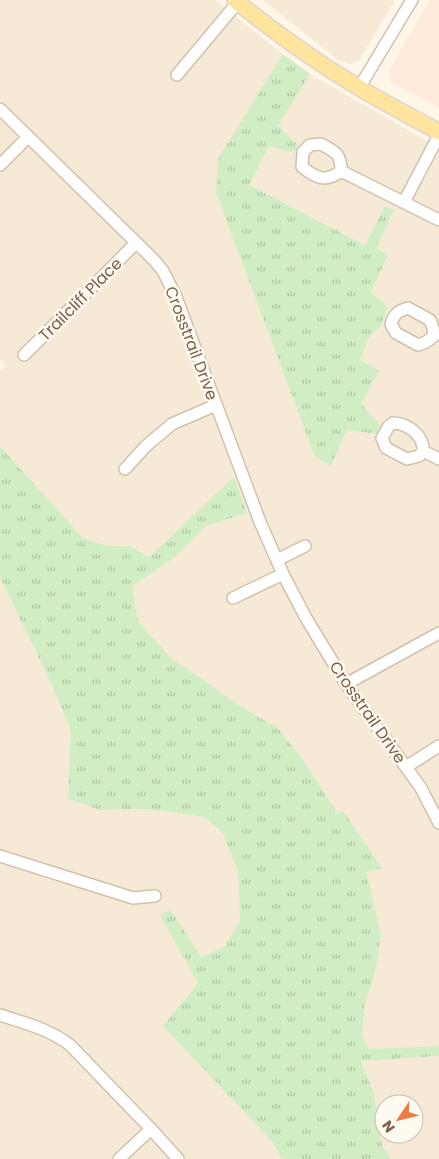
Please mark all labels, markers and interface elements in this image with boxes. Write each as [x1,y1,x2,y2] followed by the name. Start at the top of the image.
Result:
[34,253,127,346] street label: Trailcliff Place
[159,283,224,403] street label: Crosstrail Drive
[324,656,412,768] street label: Crosstrail Drive
[374,1094,424,1144] north arrow
[377,1116,400,1137] text: N

